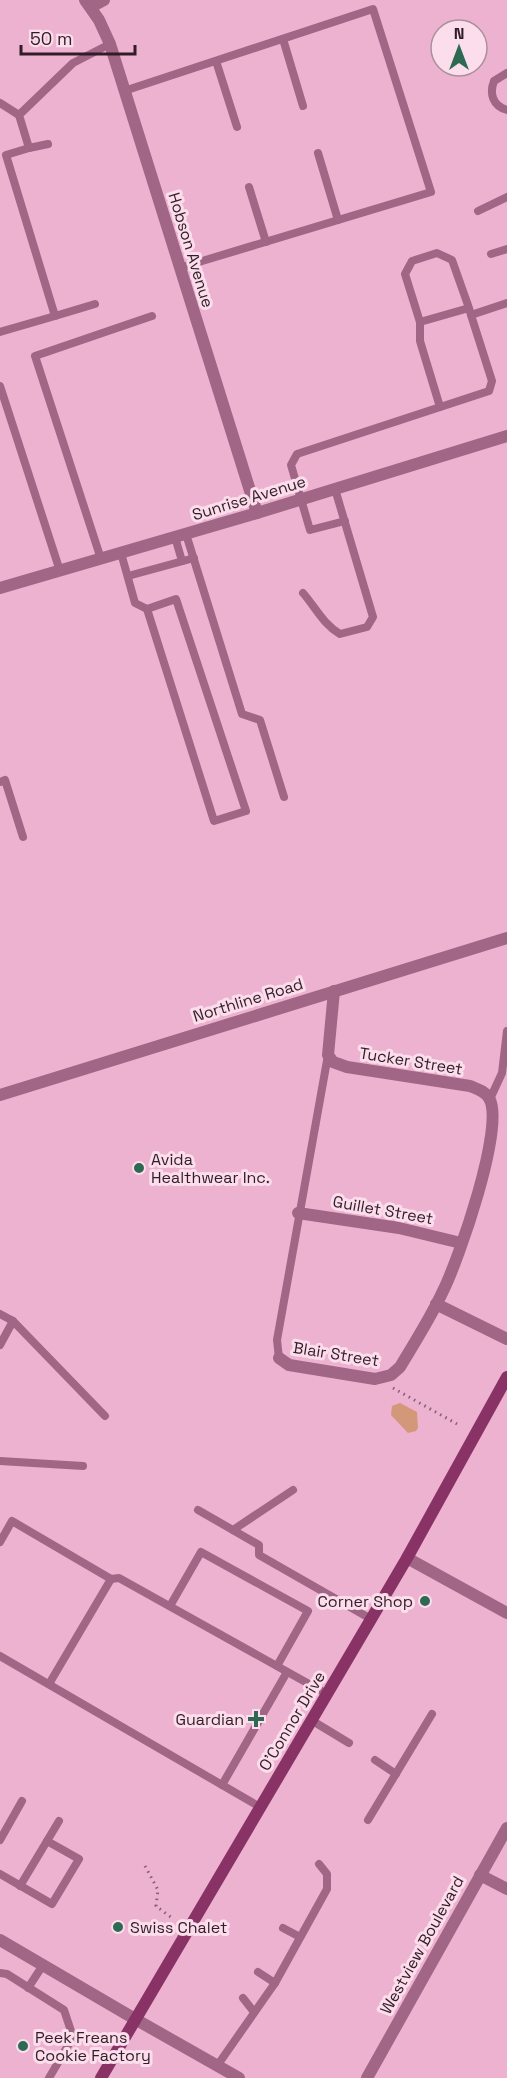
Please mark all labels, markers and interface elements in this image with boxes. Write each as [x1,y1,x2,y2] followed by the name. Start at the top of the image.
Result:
[21,18,135,56] scale bar
[429,18,489,78] north arrow
[454,23,464,44] text: N
[30,27,72,50] text: 50 m
[164,190,218,310] street label: Hobson Avenue
[190,471,308,525] street label: Sunrise Avenue
[190,973,306,1027] street label: Northline Road
[358,1042,464,1080] street label: Tucker Street
[151,1149,270,1188] place label: Avida Healthwear Inc.
[132,1161,146,1175] marker: Avida Healthwear Inc.
[331,1191,435,1229] street label: Guillet Street
[292,1337,380,1371] street label: Blair Street
[318,1591,413,1612] place label: Corner Shop
[418,1594,432,1608] marker: Corner Shop
[254,1667,330,1775] street label: O'Connor Drive
[175,1709,244,1730] place label: Guardian
[249,1712,263,1726] marker: Guardian
[375,1872,469,2018] street label: Westview Boulevard
[130,1917,227,1938] place label: Swiss Chalet
[111,1920,125,1934] marker: Swiss Chalet
[35,2027,151,2066] place label: Peek Freans Cookie Factory
[16,2039,30,2053] marker: Peek Freans Cookie Factory

